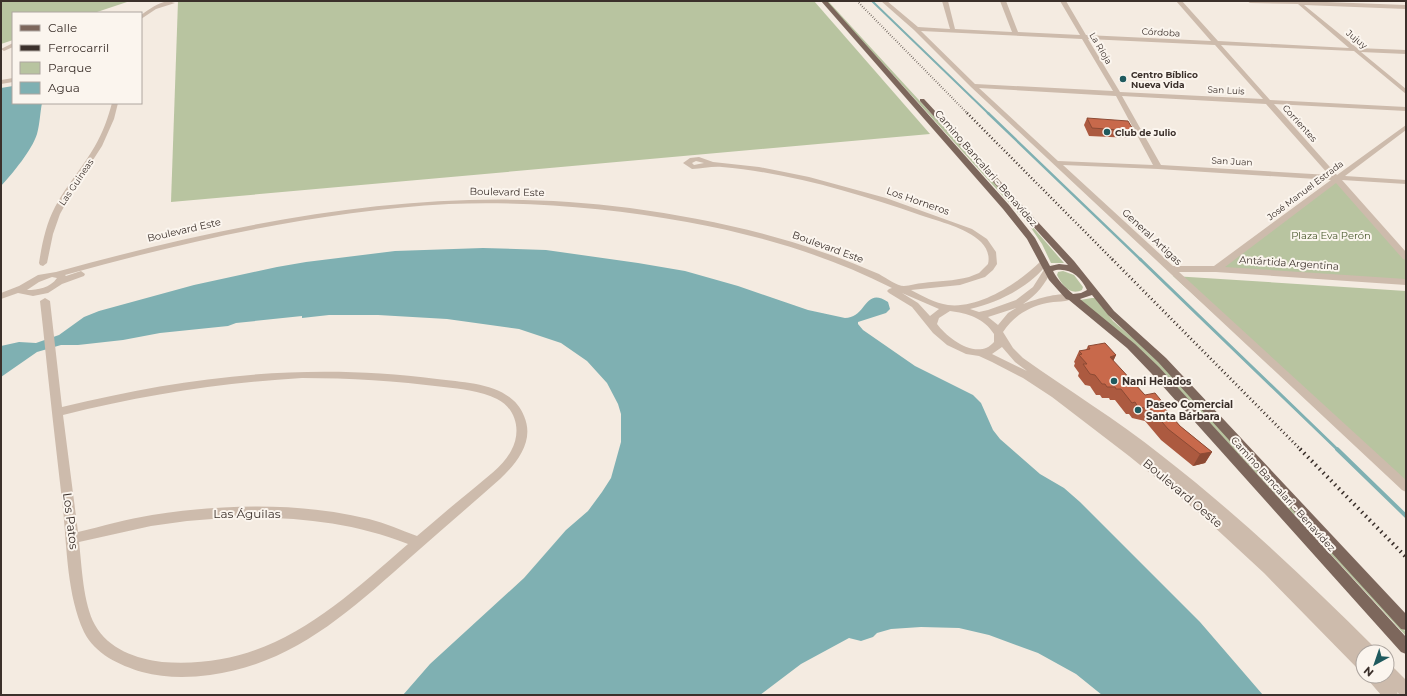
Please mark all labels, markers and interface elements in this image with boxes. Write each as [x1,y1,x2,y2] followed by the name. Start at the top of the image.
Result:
[12,12,142,104] legend
[48,20,77,35] text: Calle
[1142,26,1180,38] street label: Córdoba
[1344,26,1370,51] street label: Jujuy
[1087,30,1115,66] street label: La Rioja
[48,40,109,55] text: Ferrocarril
[48,60,92,75] text: Parque
[1131,69,1198,90] place label: Centro Bíblico Nueva Vida
[1118,74,1128,84] marker: Centro Bíblico Nueva Vida
[48,80,80,95] text: Agua
[1207,84,1246,97] street label: San Luis
[1280,102,1320,144] street label: Corrientes
[932,107,1040,229] street label: Camino Bancalari - Benavídez
[1102,127,1112,137] marker: Club de Julio
[1115,127,1176,138] place label: Club de Julio
[1211,154,1253,168] street label: San Juan
[56,156,96,207] street label: Las Guineas
[1264,158,1345,223] street label: José Manuel Estrada
[885,184,951,218] street label: Los Horneros
[469,185,545,199] street label: Boulevard Este
[1119,206,1185,268] street label: General Artigas
[146,215,222,245] street label: Boulevard Este
[791,228,865,266] street label: Boulevard Este
[1291,229,1371,242] park label: Plaza Eva Perón
[1239,253,1339,273] street label: Antártida Argentina
[1122,375,1192,388] place label: Nani Helados
[1109,376,1119,386] marker: Nani Helados
[1146,398,1233,423] place label: Paseo Comercial Santa Bárbara
[1133,405,1143,415] marker: Paseo Comercial Santa Bárbara
[1228,434,1338,554] street label: Camino Bancalari - Benavídez
[1140,455,1226,531] street label: Boulevard Oeste
[60,492,82,550] street label: Los Patos
[213,506,281,521] street label: Las Águilas
[1355,644,1395,684] north arrow
[1361,663,1376,680] text: N

